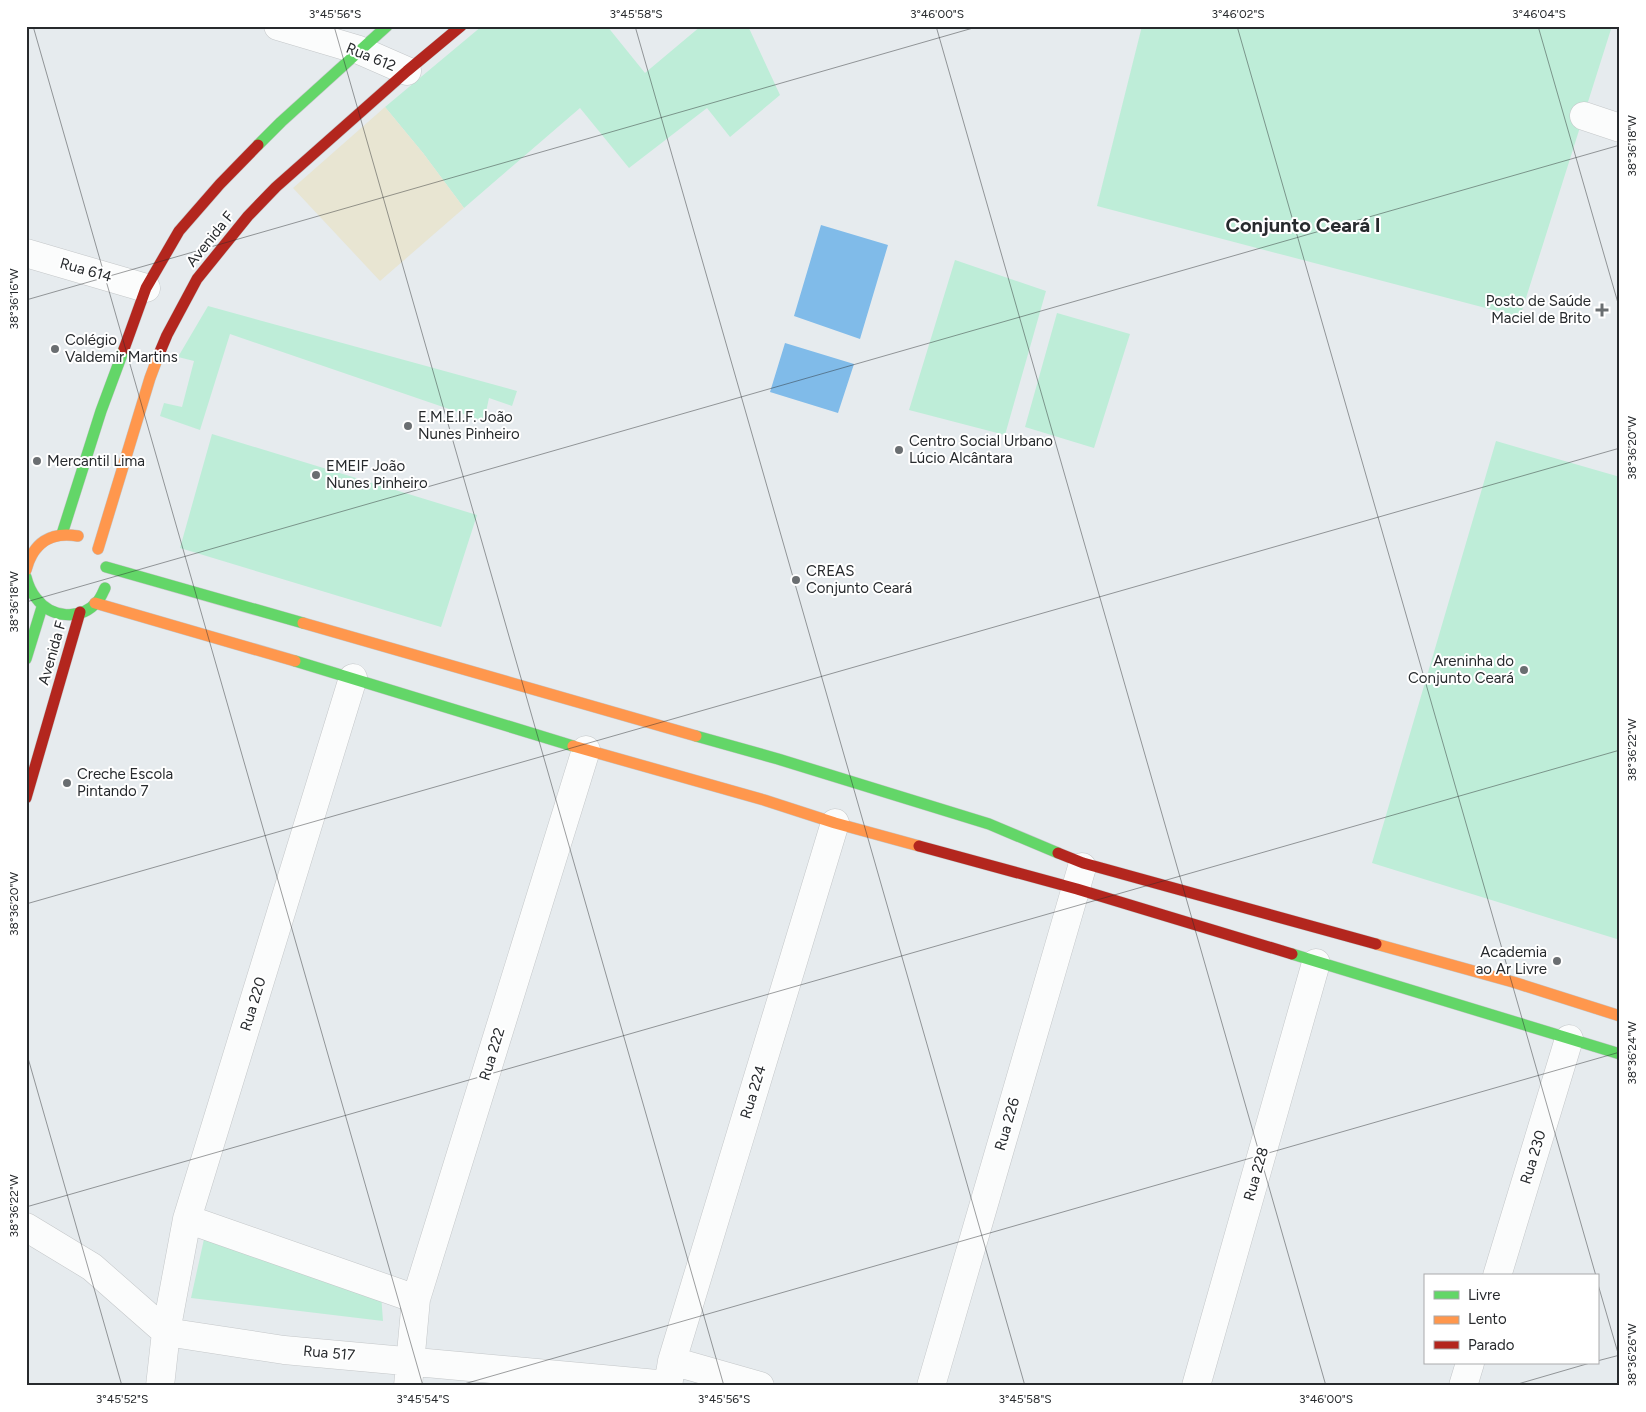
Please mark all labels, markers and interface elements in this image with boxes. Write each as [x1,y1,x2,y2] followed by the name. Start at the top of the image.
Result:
[309,7,361,21] text: 3°45'56"S
[609,7,663,21] text: 3°45'58"S
[910,7,964,21] text: 3°46'00"S
[1211,7,1265,21] text: 3°46'02"S
[1512,7,1566,21] text: 3°46'04"S
[343,39,399,75] street label: Rua 612
[1625,115,1639,177] text: 38°36'18"W
[182,208,238,270] street label: Avenida F
[1225,213,1381,237] district label: Conjunto Ceará I
[58,254,114,286] street label: Rua 614
[7,268,21,330] text: 38°36'16"W
[1486,292,1591,327] place label: Posto de Saúde Maciel de Brito
[1595,303,1609,317] marker: Posto de Saúde Maciel de Brito
[65,331,178,366] place label: Colégio Valdemir Martins
[49,343,61,355] marker: Colégio Valdemir Martins
[418,408,520,443] place label: E.M.E.I.F. João Nunes Pinheiro
[1625,416,1639,480] text: 38°36'20"W
[402,420,414,432] marker: E.M.E.I.F. João Nunes Pinheiro
[909,432,1053,467] place label: Centro Social Urbano Lúcio Alcântara
[893,444,905,456] marker: Centro Social Urbano Lúcio Alcântara
[47,452,145,470] place label: Mercantil Lima
[31,455,43,467] marker: Mercantil Lima
[326,457,428,492] place label: EMEIF João Nunes Pinheiro
[310,469,322,481] marker: EMEIF João Nunes Pinheiro
[806,562,912,597] place label: CREAS Conjunto Ceará
[7,571,21,633] text: 38°36'18"W
[790,574,802,586] marker: CREAS Conjunto Ceará
[34,619,70,687] street label: Avenida F
[1408,652,1514,687] place label: Areninha do Conjunto Ceará
[1518,664,1530,676] marker: Areninha do Conjunto Ceará
[1625,718,1639,781] text: 38°36'22"W
[77,765,173,800] place label: Creche Escola Pintando 7
[61,777,73,789] marker: Creche Escola Pintando 7
[7,872,21,936] text: 38°36'20"W
[1476,943,1547,978] place label: Academia ao Ar Livre
[1551,955,1563,967] marker: Academia ao Ar Livre
[236,975,270,1033] street label: Rua 220
[1625,1021,1639,1085] text: 38°36'24"W
[475,1025,509,1083] street label: Rua 222
[736,1063,770,1121] street label: Rua 224
[991,1095,1023,1153] street label: Rua 226
[1516,1128,1550,1186] street label: Rua 230
[1240,1145,1272,1203] street label: Rua 228
[7,1174,21,1237] text: 38°36'22"W
[1424,1274,1598,1364] legend
[1468,1286,1500,1304] text: Livre
[1468,1310,1507,1328] text: Lento
[1625,1323,1639,1386] text: 38°36'26"W
[1468,1336,1515,1354] text: Parado
[302,1342,356,1364] street label: Rua 517
[96,1392,148,1406] text: 3°45'52"S
[396,1392,450,1406] text: 3°45'54"S
[698,1392,750,1406] text: 3°45'56"S
[998,1392,1052,1406] text: 3°45'58"S
[1299,1392,1353,1406] text: 3°46'00"S

